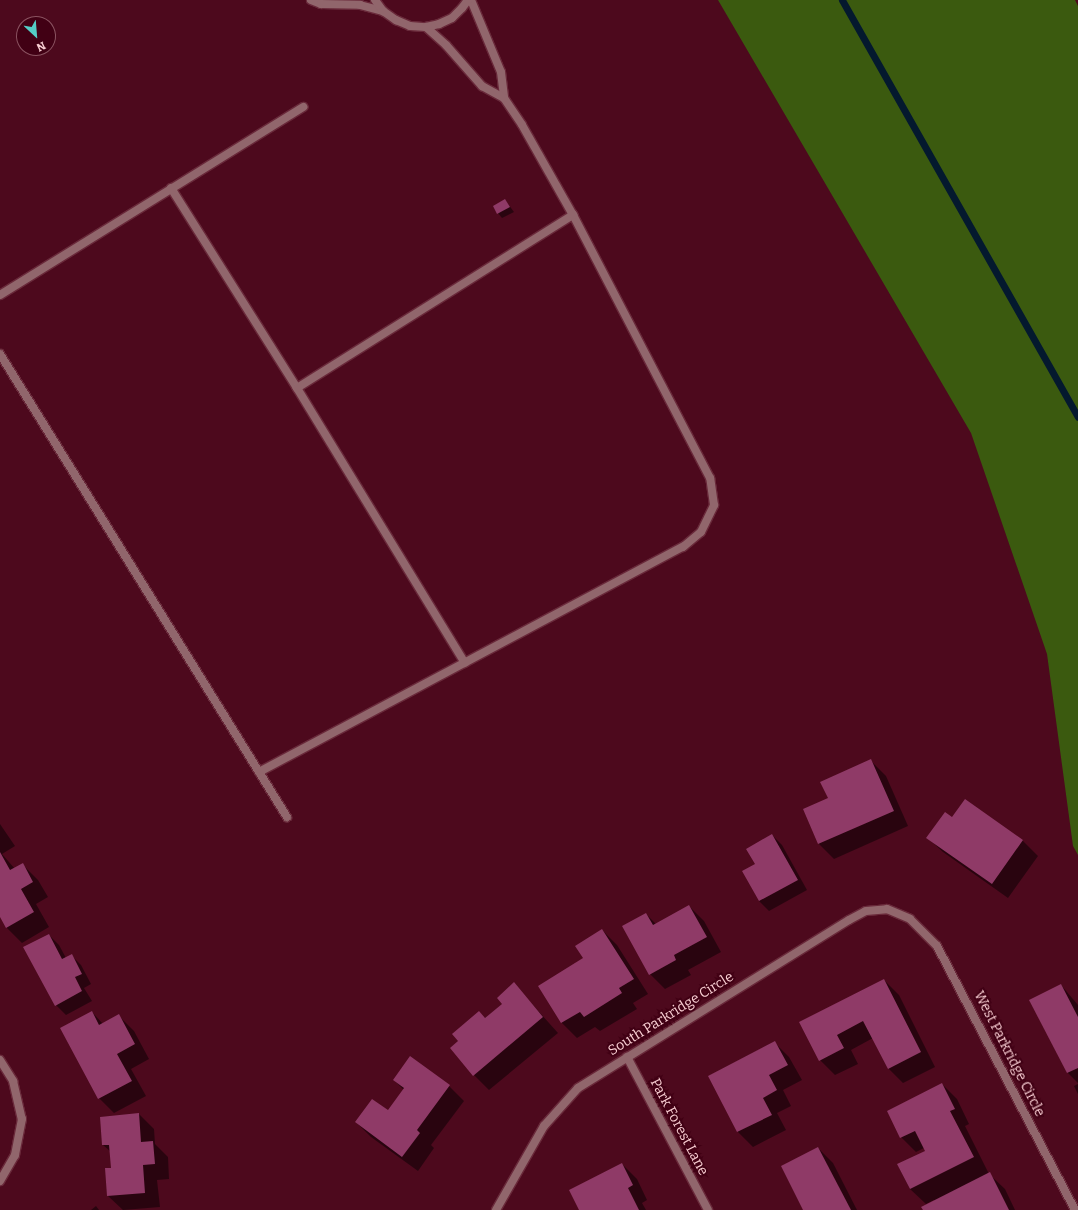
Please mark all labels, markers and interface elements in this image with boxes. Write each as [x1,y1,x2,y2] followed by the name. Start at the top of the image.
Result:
[16,16,56,56] north arrow
[34,39,48,54] text: N
[605,969,737,1059] street label: South Parkridge Circle
[970,988,1048,1120] street label: West Parkridge Circle
[646,1076,712,1178] street label: Park Forest Lane

